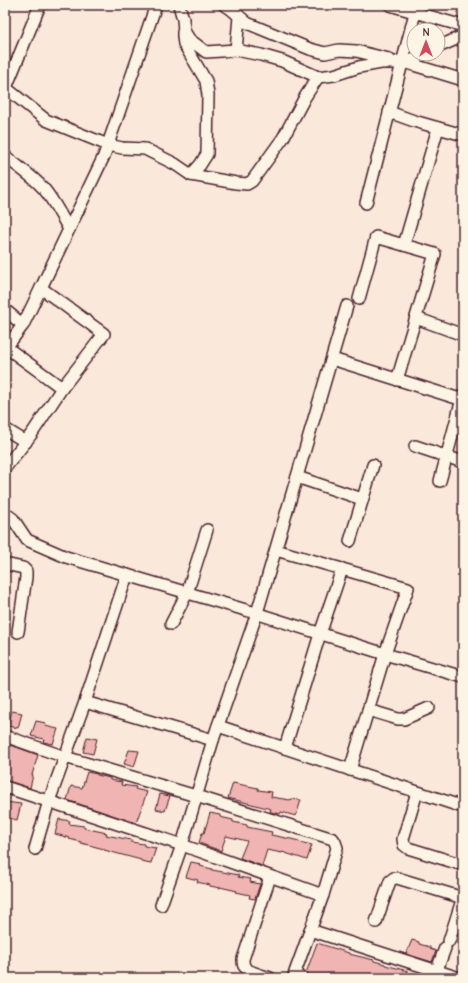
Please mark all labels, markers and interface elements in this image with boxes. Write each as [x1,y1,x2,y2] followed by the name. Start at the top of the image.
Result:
[406,22,446,62] north arrow
[422,26,430,39] text: N

